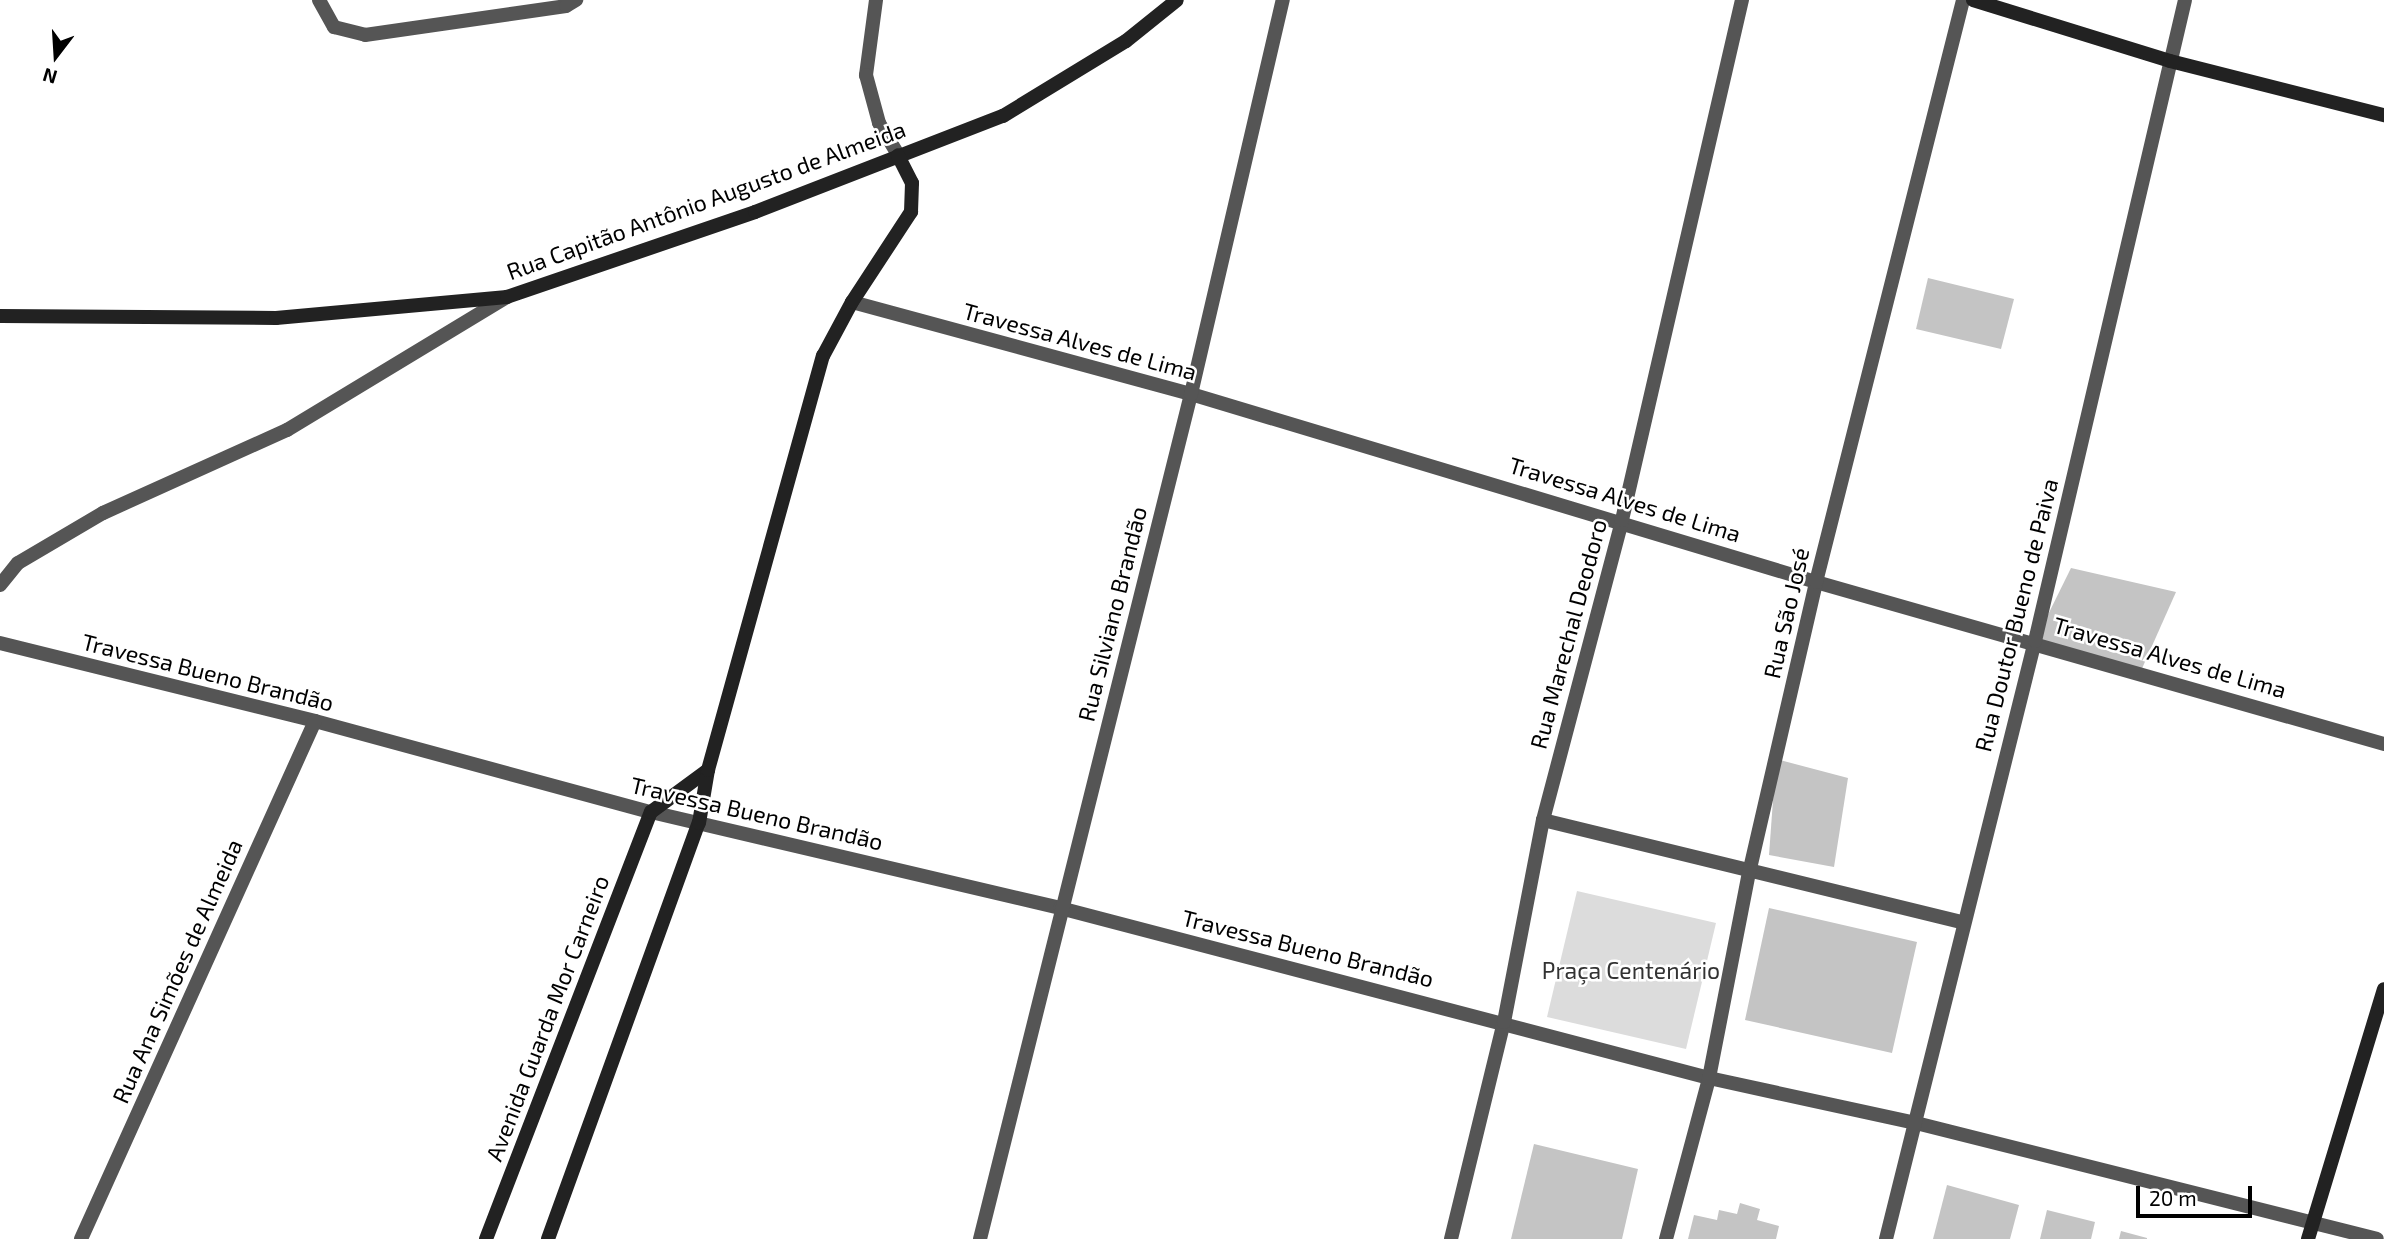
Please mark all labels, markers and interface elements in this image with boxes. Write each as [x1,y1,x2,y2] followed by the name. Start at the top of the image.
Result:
[21,21,91,91] north arrow
[40,64,60,90] text: N
[502,115,910,285] street label: Rua Capitão Antônio Augusto de Almeida
[960,296,1200,386] street label: Travessa Alves de Lima
[1506,451,1744,547] street label: Travessa Alves de Lima
[1969,475,2063,755] street label: Rua Doutor Bueno de Paiva
[1072,504,1152,724] street label: Rua Silviano Brandão
[1524,516,1612,752] street label: Rua Marechal Deodoro
[1758,545,1814,681] street label: Rua São José
[2050,610,2290,704] street label: Travessa Alves de Lima
[79,627,337,717] street label: Travessa Bueno Brandão
[628,771,886,855] street label: Travessa Bueno Brandão
[106,834,248,1108] street label: Rua Ana Simões de Almeida
[480,871,614,1165] street label: Avenida Guarda Mor Carneiro
[1179,903,1437,993] street label: Travessa Bueno Brandão
[1542,956,1720,984] park label: Praça Centenário
[2139,1172,2254,1216] scale bar
[2149,1185,2197,1210] text: 20 m

